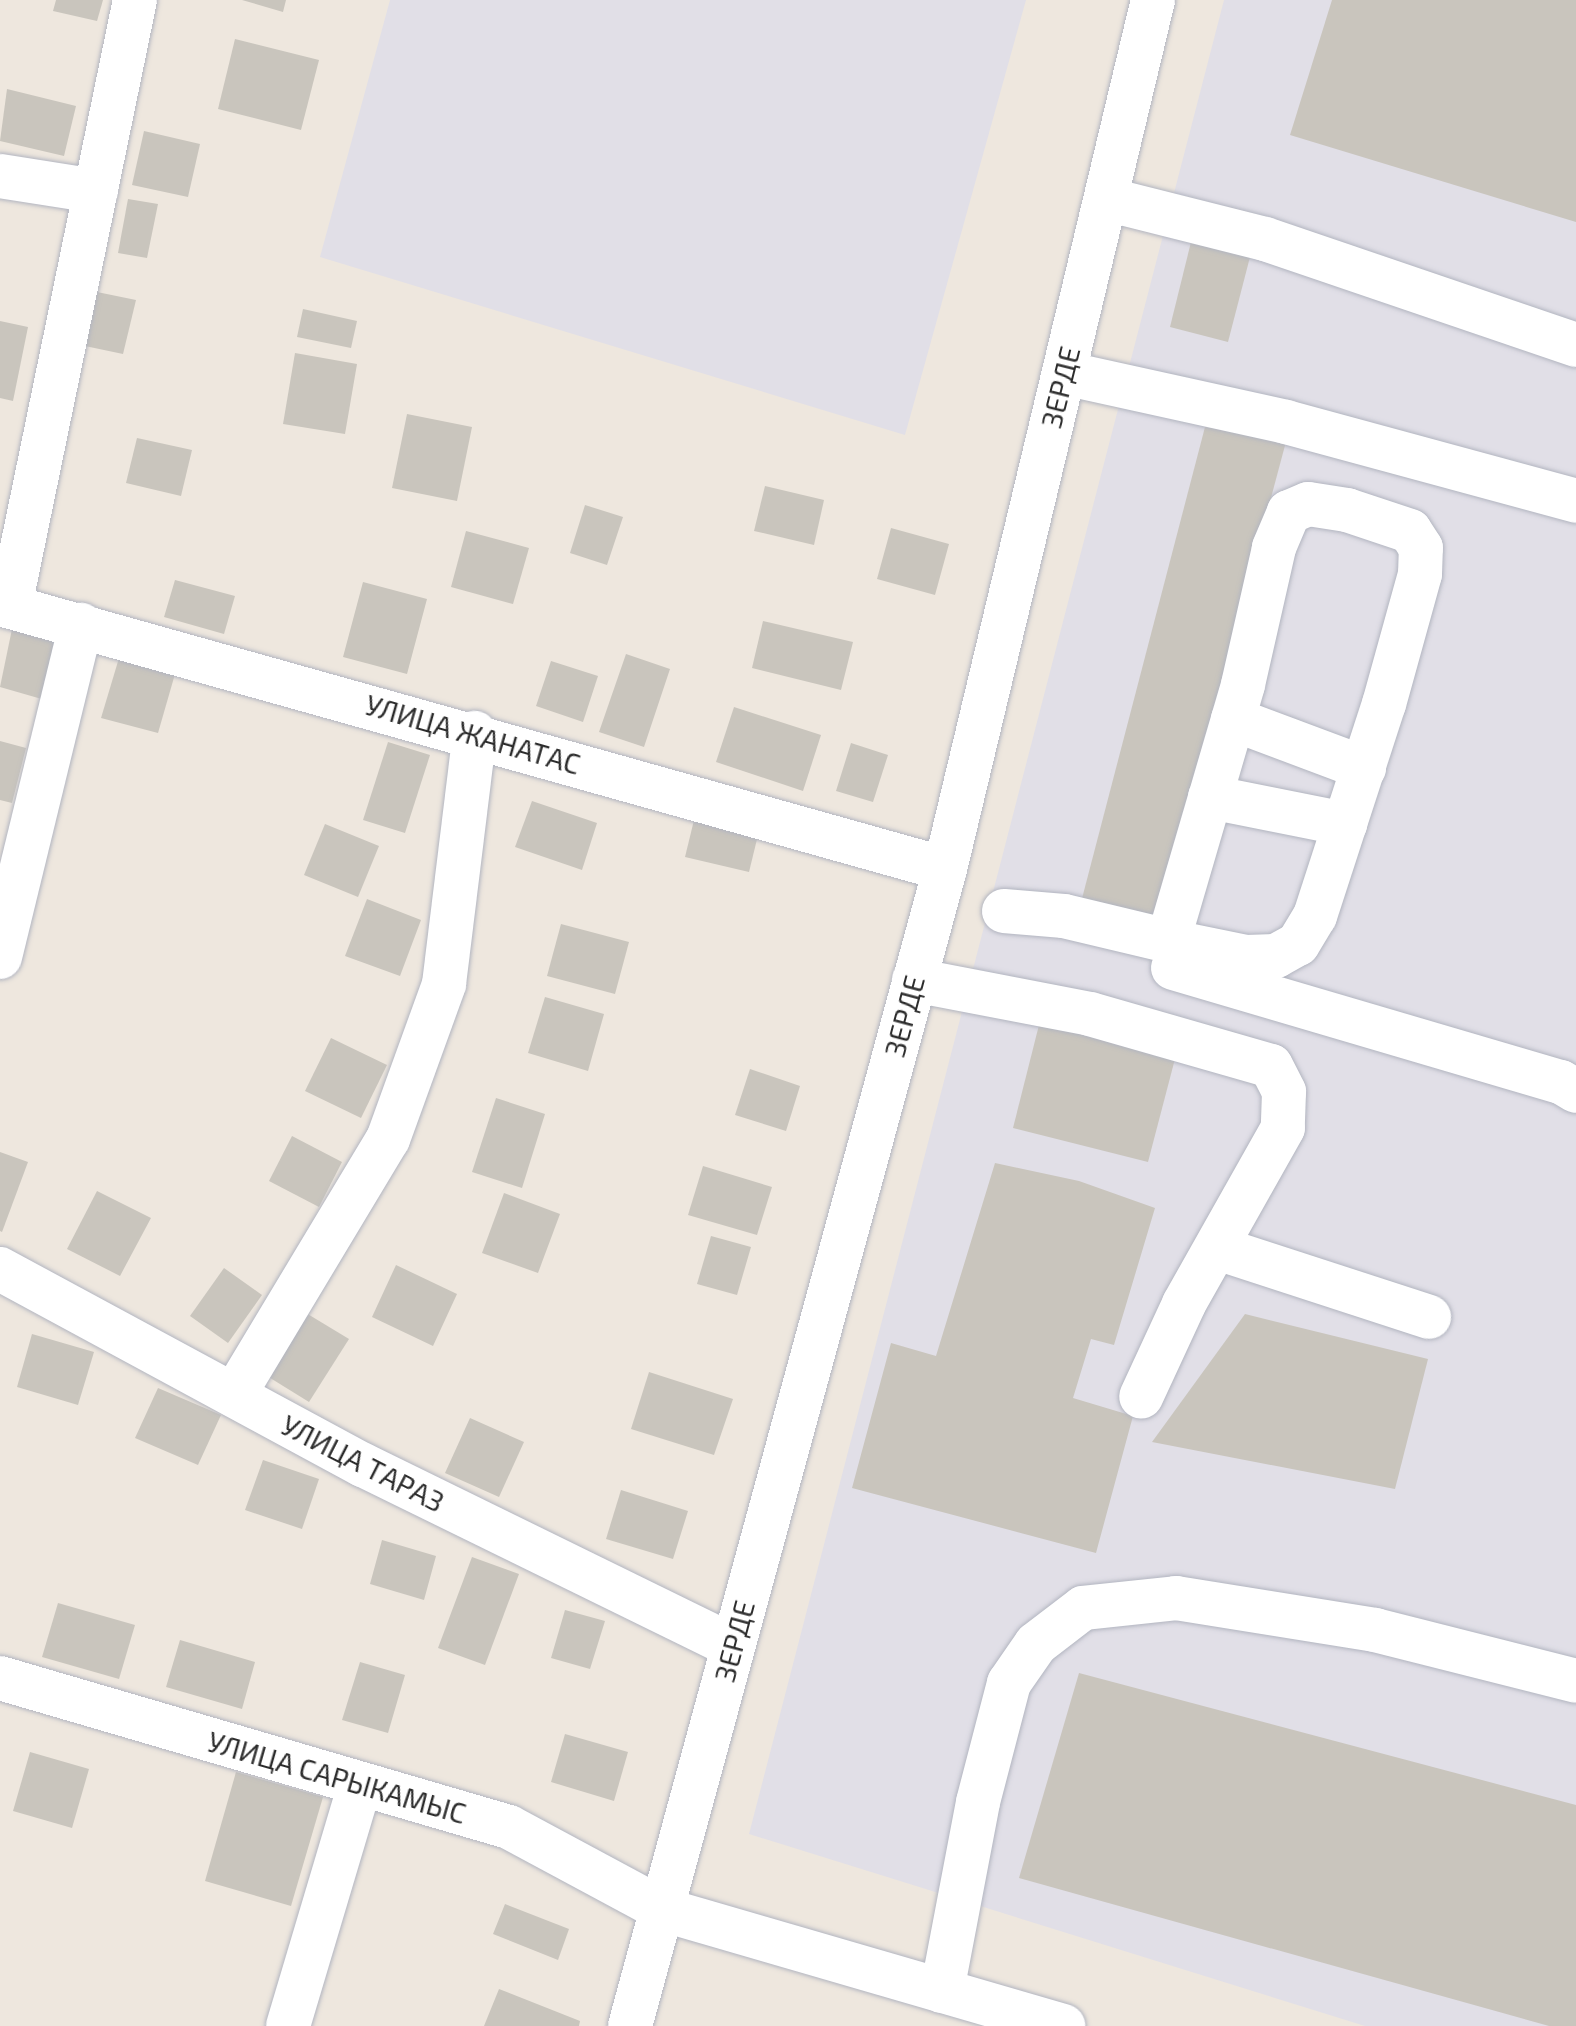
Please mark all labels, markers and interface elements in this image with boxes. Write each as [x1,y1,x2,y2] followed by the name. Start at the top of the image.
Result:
[1034,343,1086,431] street label: ЗЕРДЕ
[362,687,584,781] street label: УЛИЦА ЖАНАТАС
[877,972,931,1060] street label: ЗЕРДЕ
[276,1408,450,1518] street label: УЛИЦА ТАРАЗ
[707,1597,761,1685] street label: ЗЕРДЕ
[204,1724,470,1830] street label: УЛИЦА САРЫКАМЫС

